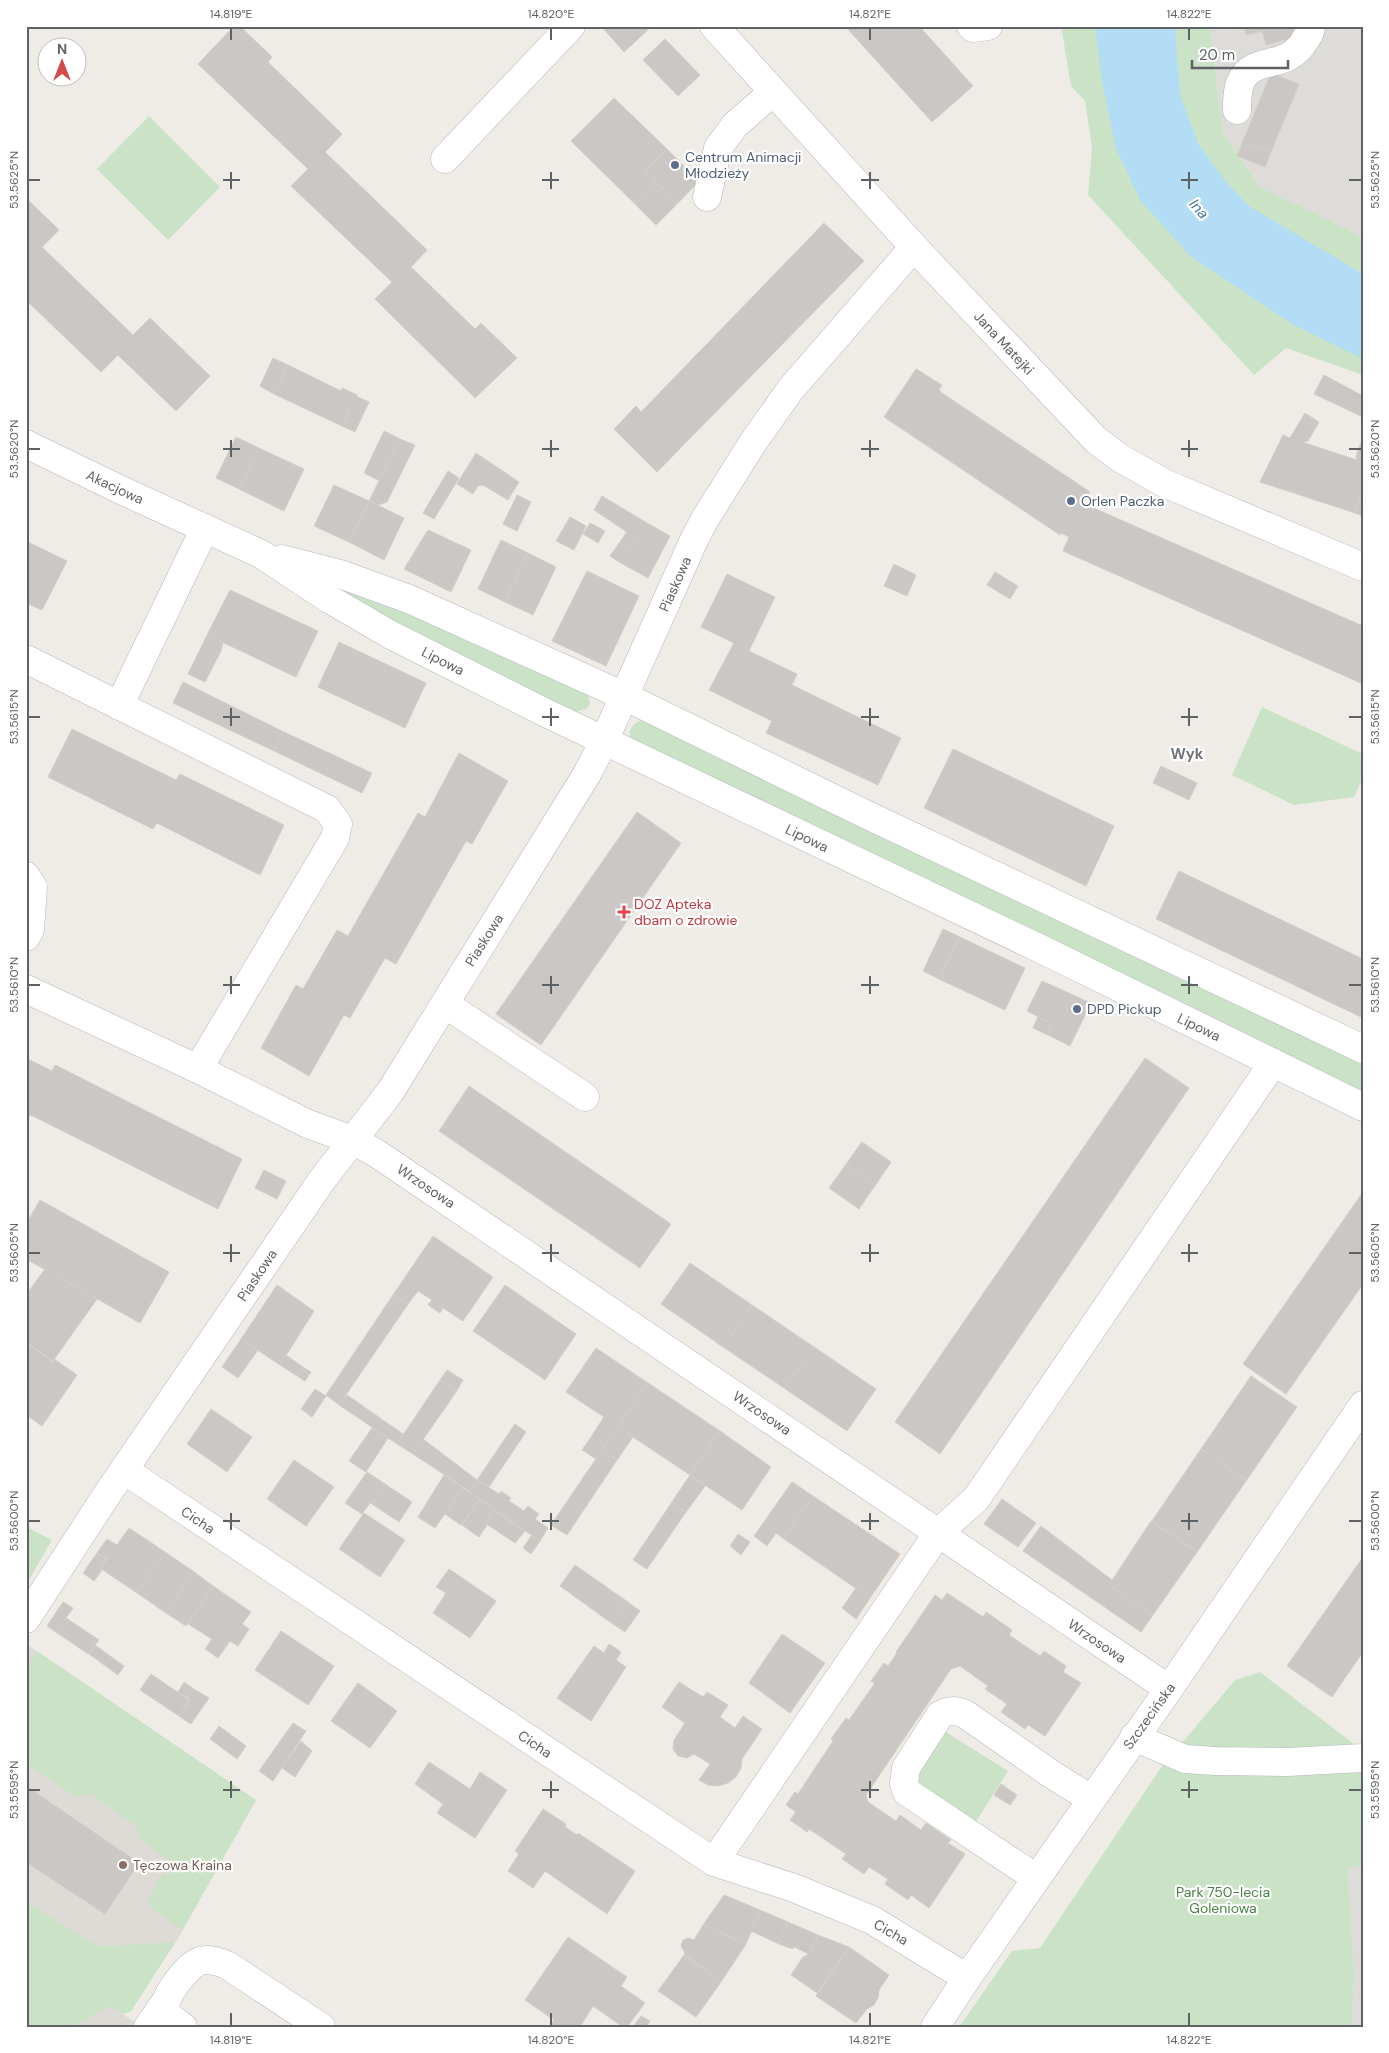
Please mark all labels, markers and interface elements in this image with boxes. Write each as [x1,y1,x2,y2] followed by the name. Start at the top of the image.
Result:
[210,6,253,22] text: 14.819°E
[528,6,574,22] text: 14.820°E
[849,6,891,22] text: 14.821°E
[1166,6,1212,22] text: 14.822°E
[38,38,88,88] north arrow
[1192,38,1288,70] scale bar
[57,40,67,58] text: N
[1199,45,1235,65] text: 20 m
[685,148,801,182] place label: Centrum Animacji Młodzieży
[6,151,22,209] text: 53.5625°N
[1367,151,1383,209] text: 53.5625°N
[669,159,681,171] marker: Centrum Animacji Młodzieży
[1185,195,1213,223] water label: Ina
[970,308,1038,378] street label: Jana Matejki
[6,420,22,478] text: 53.5620°N
[1367,420,1383,478] text: 53.5620°N
[83,466,147,508] street label: Akacjowa
[1081,492,1164,510] place label: Orlen Paczka
[1065,495,1077,507] marker: Orlen Paczka
[655,553,695,615] street label: Piaskowa
[419,643,467,679] street label: Lipowa
[6,689,22,745] text: 53.5615°N
[1367,689,1383,745] text: 53.5615°N
[1170,744,1204,764] district label: Wyk
[783,820,831,856] street label: Lipowa
[634,895,738,929] place label: DOZ Apteka dbam o zdrowie
[618,906,630,918] marker: DOZ Apteka dbam o zdrowie
[461,910,507,970] street label: Piaskowa
[6,957,22,1013] text: 53.5610°N
[1367,957,1383,1013] text: 53.5610°N
[1087,1000,1162,1018] place label: DPD Pickup
[1071,1003,1083,1015] marker: DPD Pickup
[1175,1009,1223,1045] street label: Lipowa
[393,1160,459,1212] street label: Wrzosowa
[6,1223,22,1283] text: 53.5605°N
[1367,1223,1383,1283] text: 53.5605°N
[233,1246,281,1304] street label: Piaskowa
[729,1387,795,1439] street label: Wrzosowa
[6,1491,22,1551] text: 53.5600°N
[1367,1491,1383,1551] text: 53.5600°N
[178,1502,218,1538] street label: Cicha
[1064,1615,1130,1667] street label: Wrzosowa
[1119,1679,1179,1753] street label: Szczecińska
[515,1726,555,1762] street label: Cicha
[6,1761,22,1819] text: 53.5595°N
[1367,1761,1383,1819] text: 53.5595°N
[133,1856,232,1874] place label: Tęczowa Kraina
[117,1859,129,1871] marker: Tęczowa Kraina
[1176,1883,1270,1917] park label: Park 750-lecia Goleniowa
[870,1915,912,1949] street label: Cicha
[210,2032,253,2048] text: 14.819°E
[528,2032,574,2048] text: 14.820°E
[849,2032,891,2048] text: 14.821°E
[1166,2032,1212,2048] text: 14.822°E

